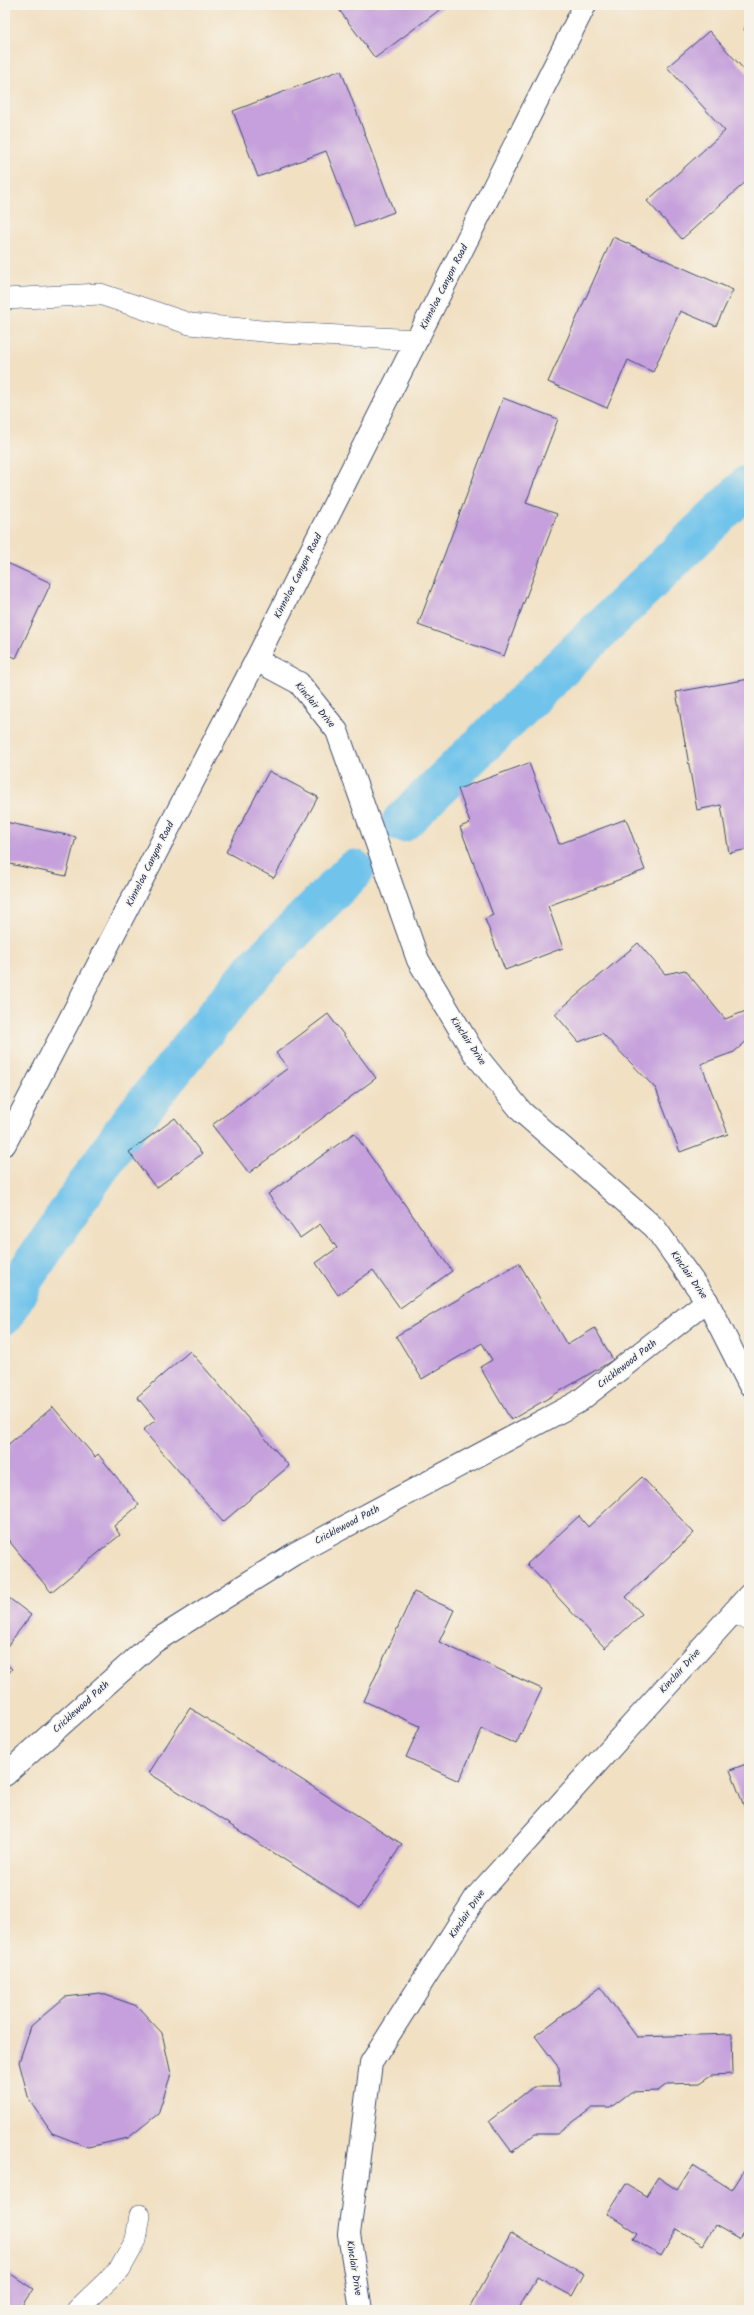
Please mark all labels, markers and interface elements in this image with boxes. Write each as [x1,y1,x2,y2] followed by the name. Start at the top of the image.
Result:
[416,241,473,332] street label: Kinneloa Canyon Road
[270,530,327,621] street label: Kinneloa Canyon Road
[291,678,339,732] street label: Kinclair Drive
[122,818,179,909] street label: Kinneloa Canyon Road
[446,1013,491,1069] street label: Kinclair Drive
[666,1248,712,1303] street label: Kinclair Drive
[594,1336,660,1392] street label: Cricklewood Path
[311,1501,383,1549] street label: Cricklewood Path
[655,1645,705,1697] street label: Kinclair Drive
[49,1677,113,1737] street label: Cricklewood Path
[445,1886,490,1942] street label: Kinclair Drive
[342,2239,366,2297] street label: Kinclair Drive

